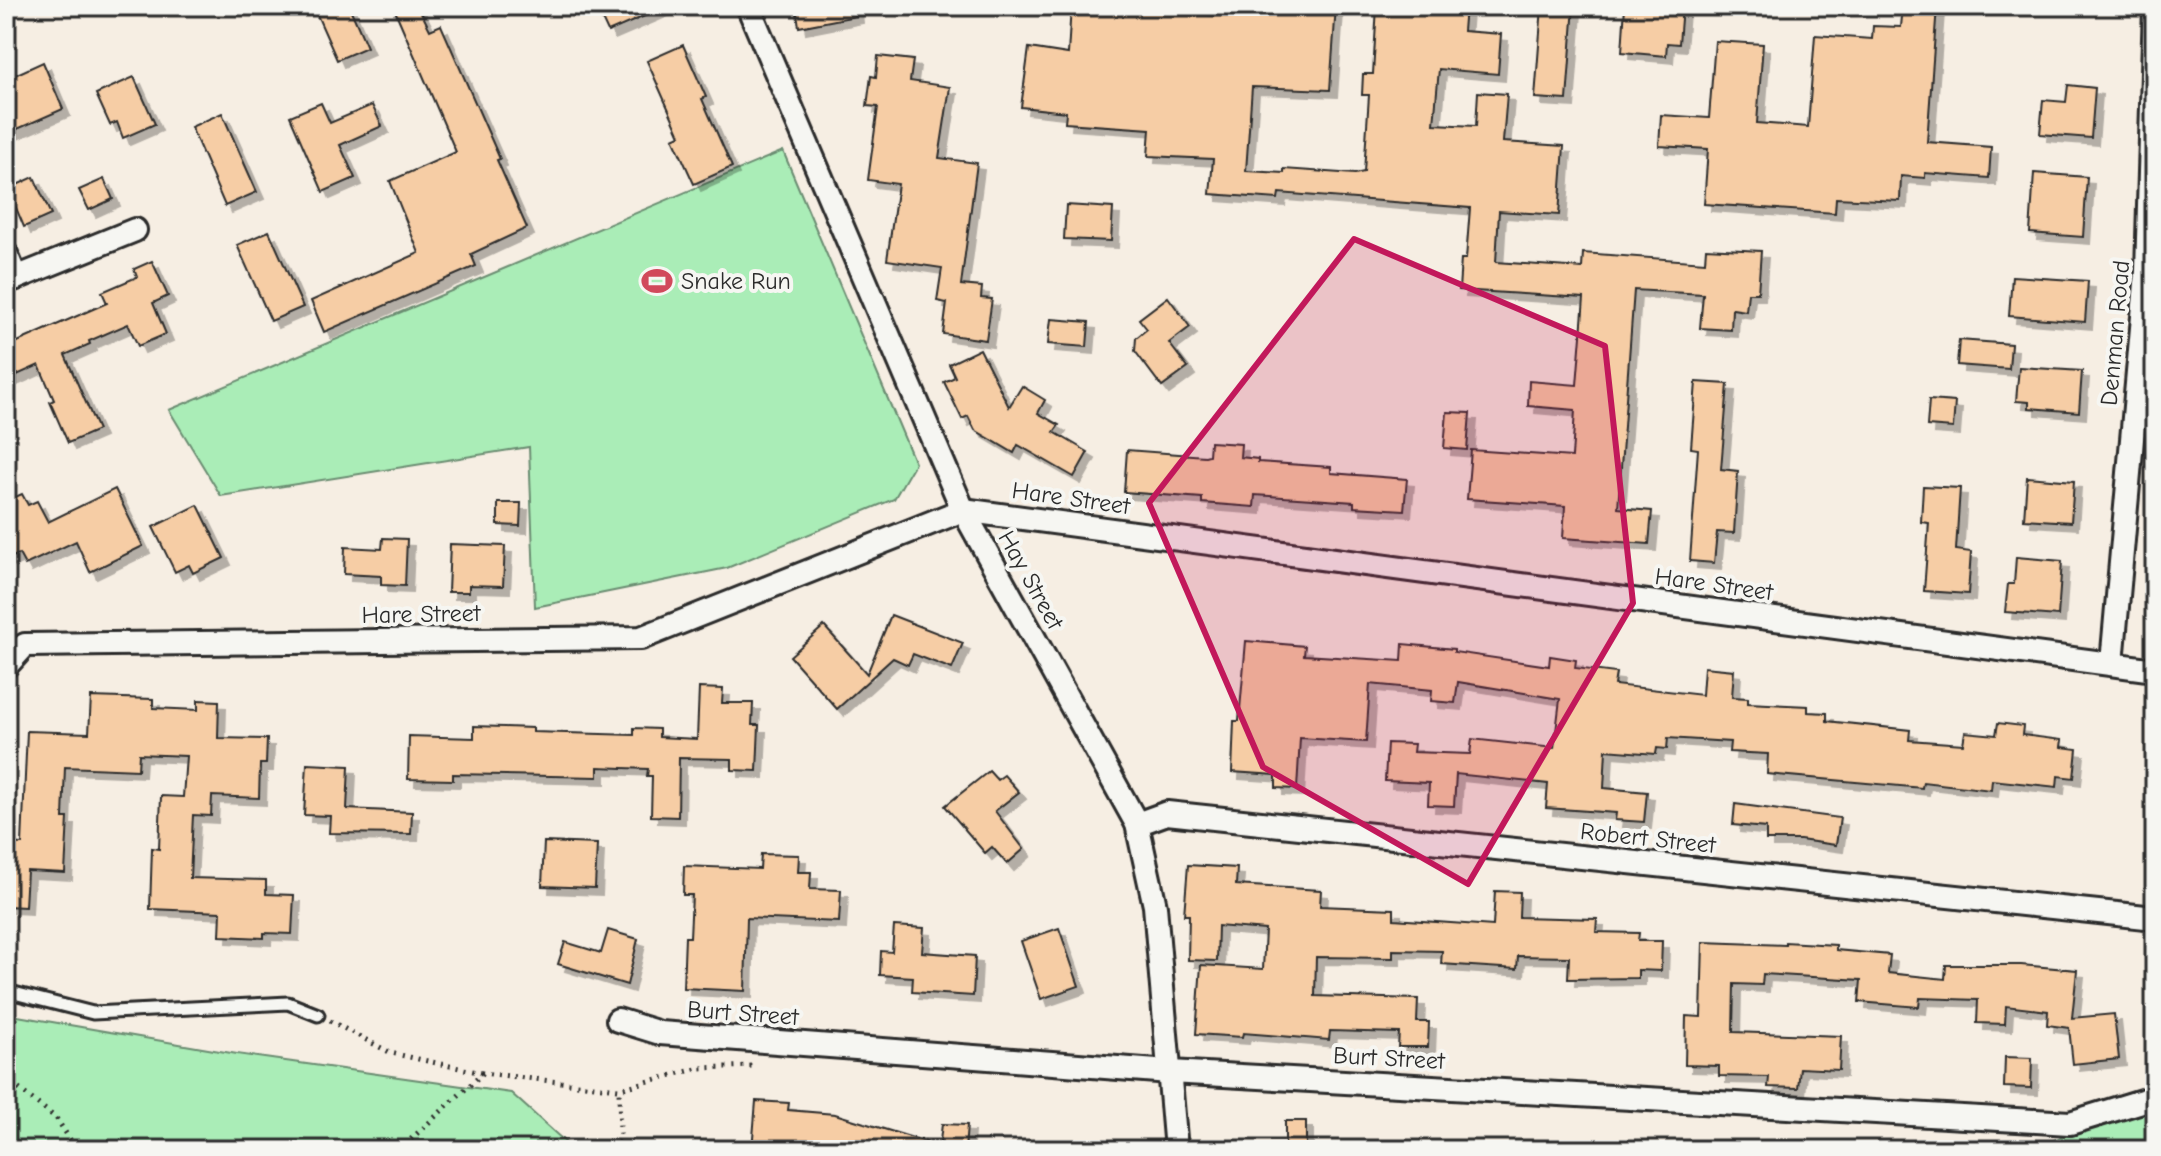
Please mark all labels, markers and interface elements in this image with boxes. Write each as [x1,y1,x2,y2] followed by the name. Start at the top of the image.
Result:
[2095,259,2135,407] street label: Denman Road
[640,264,674,298] sports icon: Snake Run
[681,267,791,295] place label: Snake Run
[1010,476,1133,520] street label: Hare Street
[992,526,1070,635] street label: Hay Street
[1653,562,1776,606] street label: Hare Street
[361,599,482,629] street label: Hare Street
[1579,817,1718,859] street label: Robert Street
[686,995,801,1031] street label: Burt Street
[1333,1041,1447,1075] street label: Burt Street

